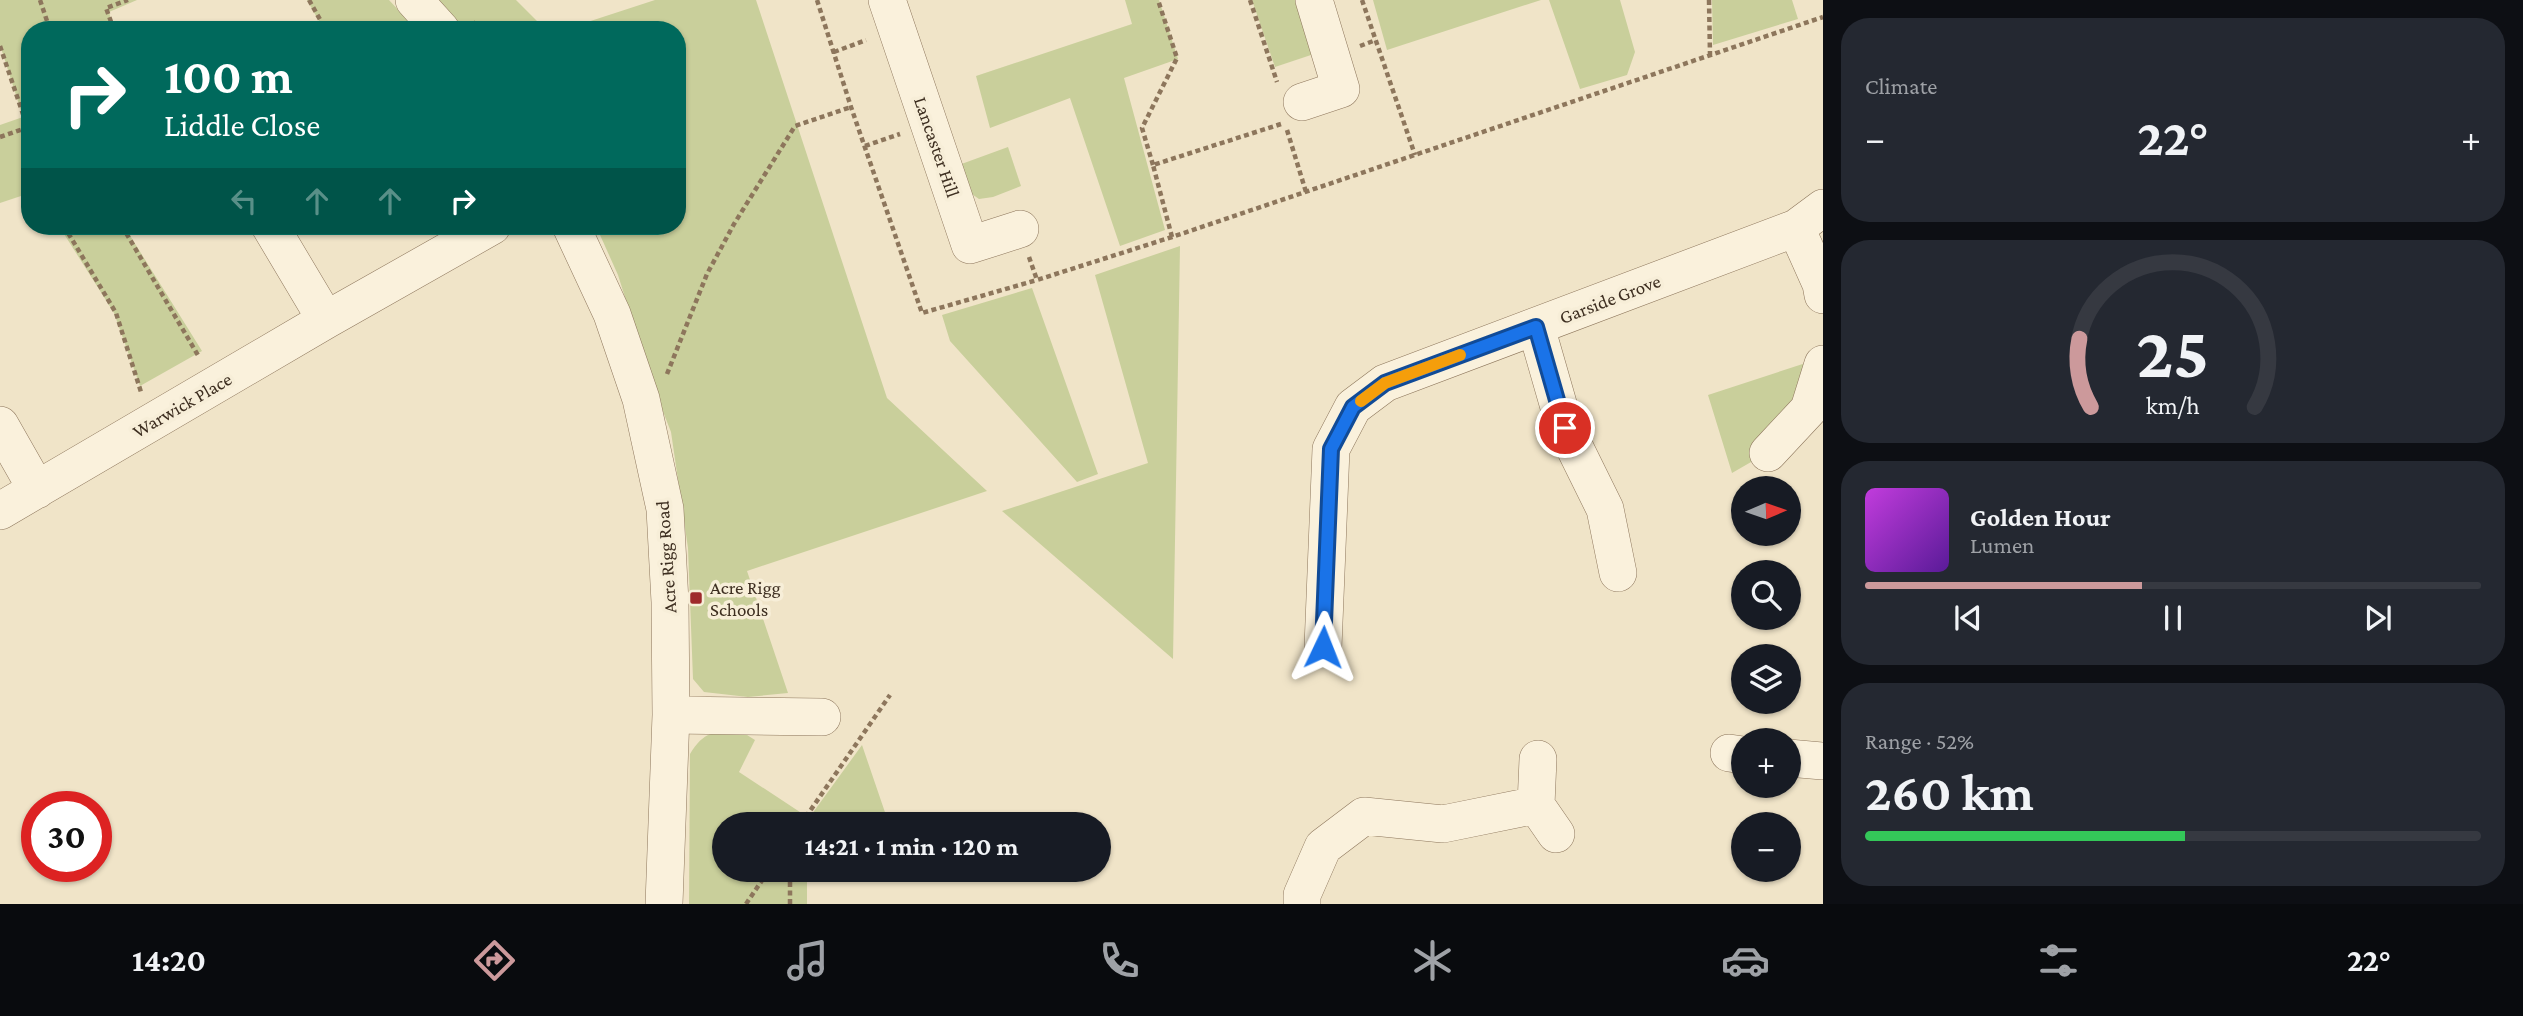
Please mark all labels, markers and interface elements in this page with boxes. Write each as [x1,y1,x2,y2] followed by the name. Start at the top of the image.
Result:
[49,49,140,140] icon: right
[164,49,293,104] text: 100 m
[1865,73,1937,99] text: Climate
[910,94,964,200] street label: Lancaster Hill
[164,107,320,143] text: Liddle Close
[2137,108,2209,166] text: 22°
[1865,117,1885,159] text: −
[2461,117,2481,159] text: +
[225,182,263,220] icon: left
[298,182,336,220] icon: ahead
[371,182,409,220] icon: ahead
[444,182,482,220] icon: right
[1557,270,1663,328] street label: Garside Grove
[2137,313,2209,394] text: 25
[129,368,235,442] street label: Warwick Place
[2146,392,2200,419] text: km/h
[1535,398,1595,458] pin
[1546,409,1584,447] icon: arrive
[1731,476,1801,546] north arrow
[1731,476,1801,882] map controls
[652,500,680,614] street label: Acre Rigg Road
[1970,503,2111,532] text: Golden Hour
[1970,532,2034,558] text: Lumen
[1731,560,1801,630] button: search
[710,577,781,620] place label: Acre Rigg Schools
[688,590,704,606] marker: Acre Rigg Schools
[1949,599,1987,637] icon: previous
[2154,599,2192,637] icon: pause
[2359,599,2397,637] icon: next
[1286,610,1360,684] position arrow
[1731,644,1801,714] button: layers
[1731,728,1801,798] button: +
[1865,728,1974,754] text: Range · 52%
[1865,763,2034,821] text: 260 km
[21,791,112,882] speed limit sign: 30
[1731,812,1801,882] button: −
[804,832,1019,861] text: 14:21 · 1 min · 120 m
[470,936,519,985] icon: directions
[783,936,832,985] icon: music
[1095,936,1144,985] icon: phone
[1408,936,1457,985] icon: climate
[1721,936,1770,985] icon: car
[2034,936,2083,985] icon: filters
[132,942,206,978] text: 14:20
[2347,942,2391,978] text: 22°

